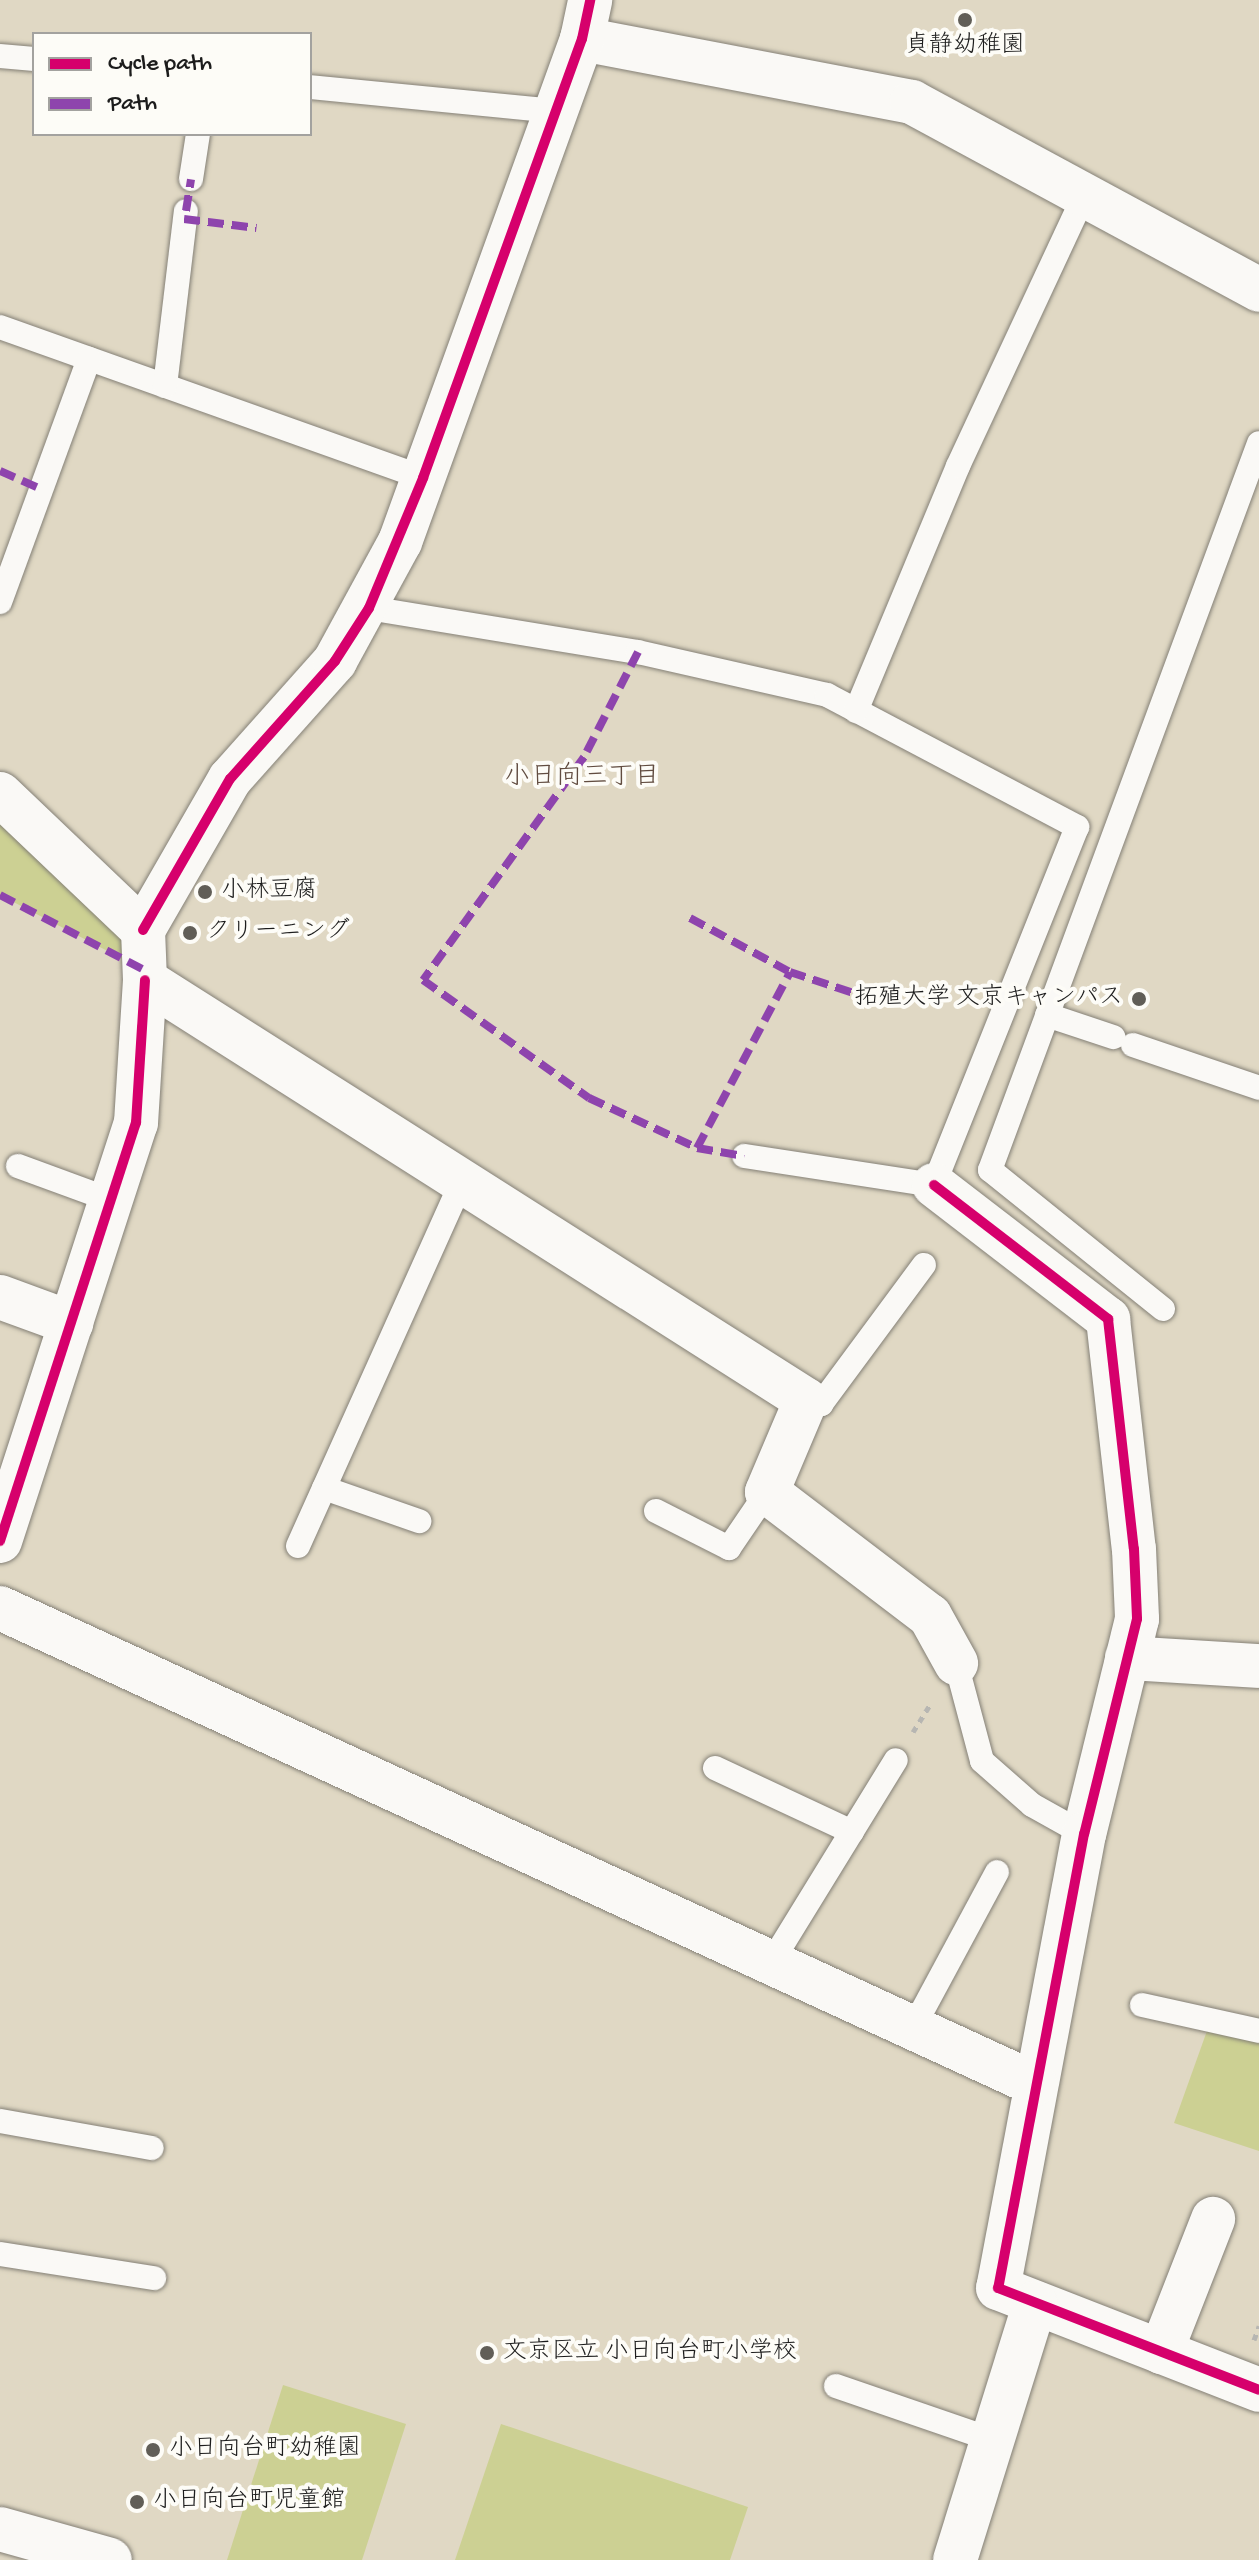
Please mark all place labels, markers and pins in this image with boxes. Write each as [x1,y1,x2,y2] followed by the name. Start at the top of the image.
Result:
[956,11,974,29] marker: 貞静幼稚園
[905,33,1025,61] place label: 貞静幼稚園
[221,878,317,906] place label: 小林豆腐
[196,883,214,901] marker: 小林豆腐
[206,919,350,947] place label: クリーニング
[181,924,199,942] marker: クリーニング
[853,985,1123,1013] place label: 拓殖大学 文京キャンパス
[1130,990,1148,1008] marker: 拓殖大学 文京キャンパス
[503,2339,797,2367] place label: 文京区立 小日向台町小学校
[478,2344,496,2362] marker: 文京区立 小日向台町小学校
[169,2436,361,2464] place label: 小日向台町幼稚園
[144,2441,162,2459] marker: 小日向台町幼稚園
[153,2488,345,2516] place label: 小日向台町児童館
[128,2493,146,2511] marker: 小日向台町児童館

